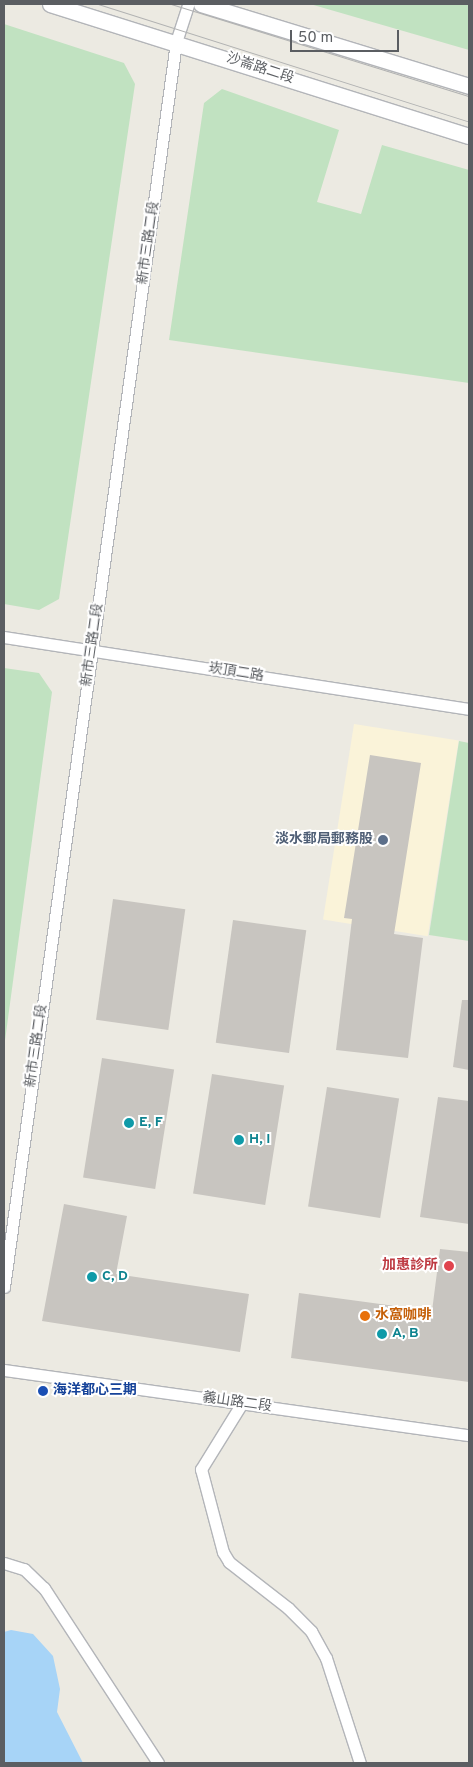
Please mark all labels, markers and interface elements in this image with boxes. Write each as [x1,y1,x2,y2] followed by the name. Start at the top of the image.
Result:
[293,20,402,52] scale bar
[298,29,333,48] text: 50 m
[224,50,296,88] street label: 沙崙路二段
[135,200,163,286] street label: 新市三路二段
[79,602,107,688] street label: 新市三路二段
[207,660,265,686] street label: 崁頂二路
[275,832,373,848] place label: 淡水郵局郵務股
[377,834,389,846] marker: 淡水郵局郵務股
[23,1003,51,1089] street label: 新市三路二段
[139,1115,163,1131] place label: E, F
[123,1117,135,1129] marker: E, F
[249,1132,270,1148] place label: H, I
[233,1134,245,1146] marker: H, I
[382,1258,438,1274] place label: 加惠診所
[442,1259,456,1273] marker: 加惠診所
[102,1269,128,1285] place label: C, D
[86,1271,98,1283] marker: C, D
[375,1308,431,1324] place label: 水窩咖啡
[359,1310,371,1322] marker: 水窩咖啡
[392,1326,419,1342] place label: A, B
[376,1328,388,1340] marker: A, B
[53,1383,137,1399] place label: 海洋都心三期
[37,1385,49,1397] marker: 海洋都心三期
[201,1390,273,1416] street label: 義山路二段

